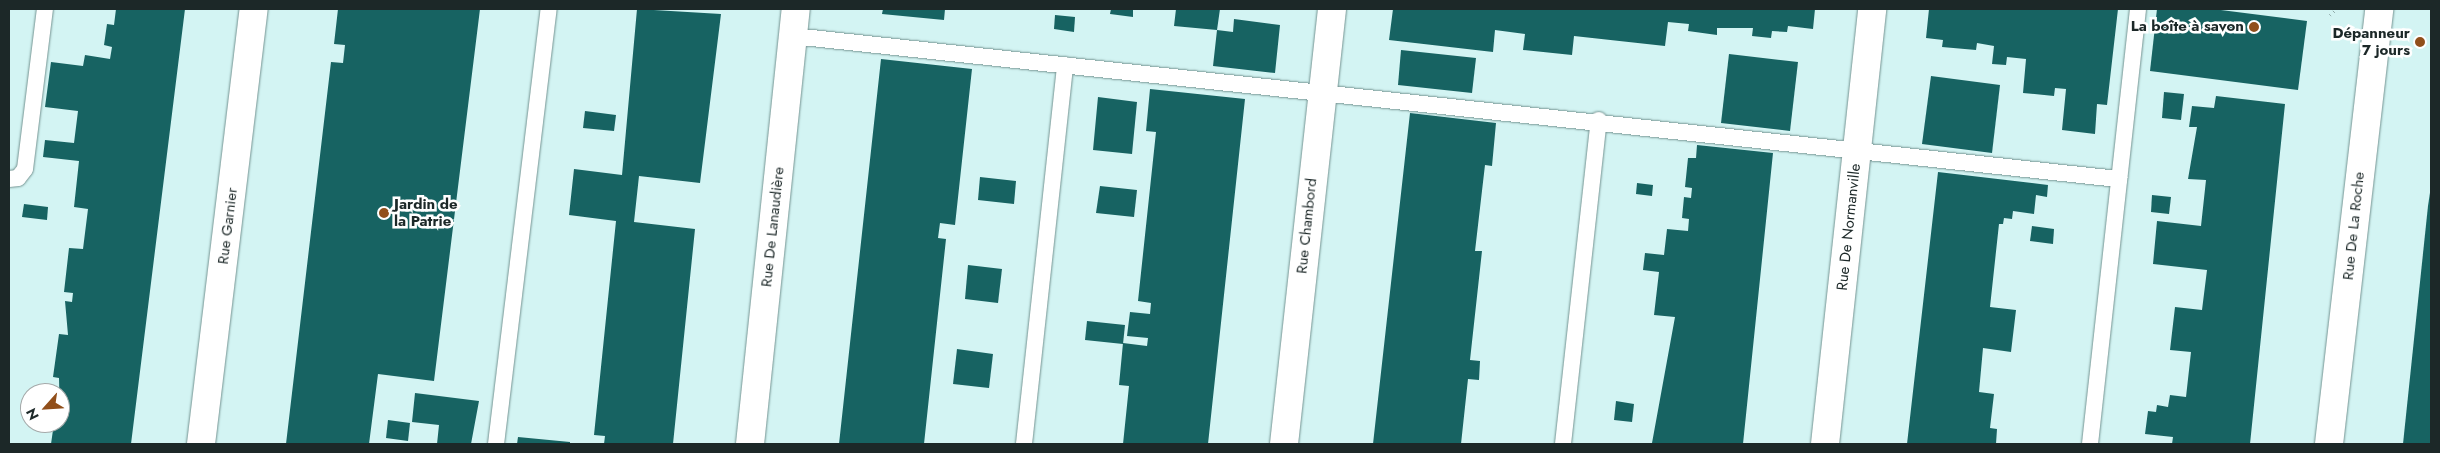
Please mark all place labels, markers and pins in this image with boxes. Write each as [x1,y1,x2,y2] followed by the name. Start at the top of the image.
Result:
[2131,18,2244,36] place label: La boîte à savon
[2248,21,2260,33] marker: La boîte à savon
[2332,24,2410,59] place label: Dépanneur 7 jours
[2414,36,2426,48] marker: Dépanneur 7 jours
[394,195,458,230] place label: Jardin de la Patrie
[378,207,390,219] marker: Jardin de la Patrie

